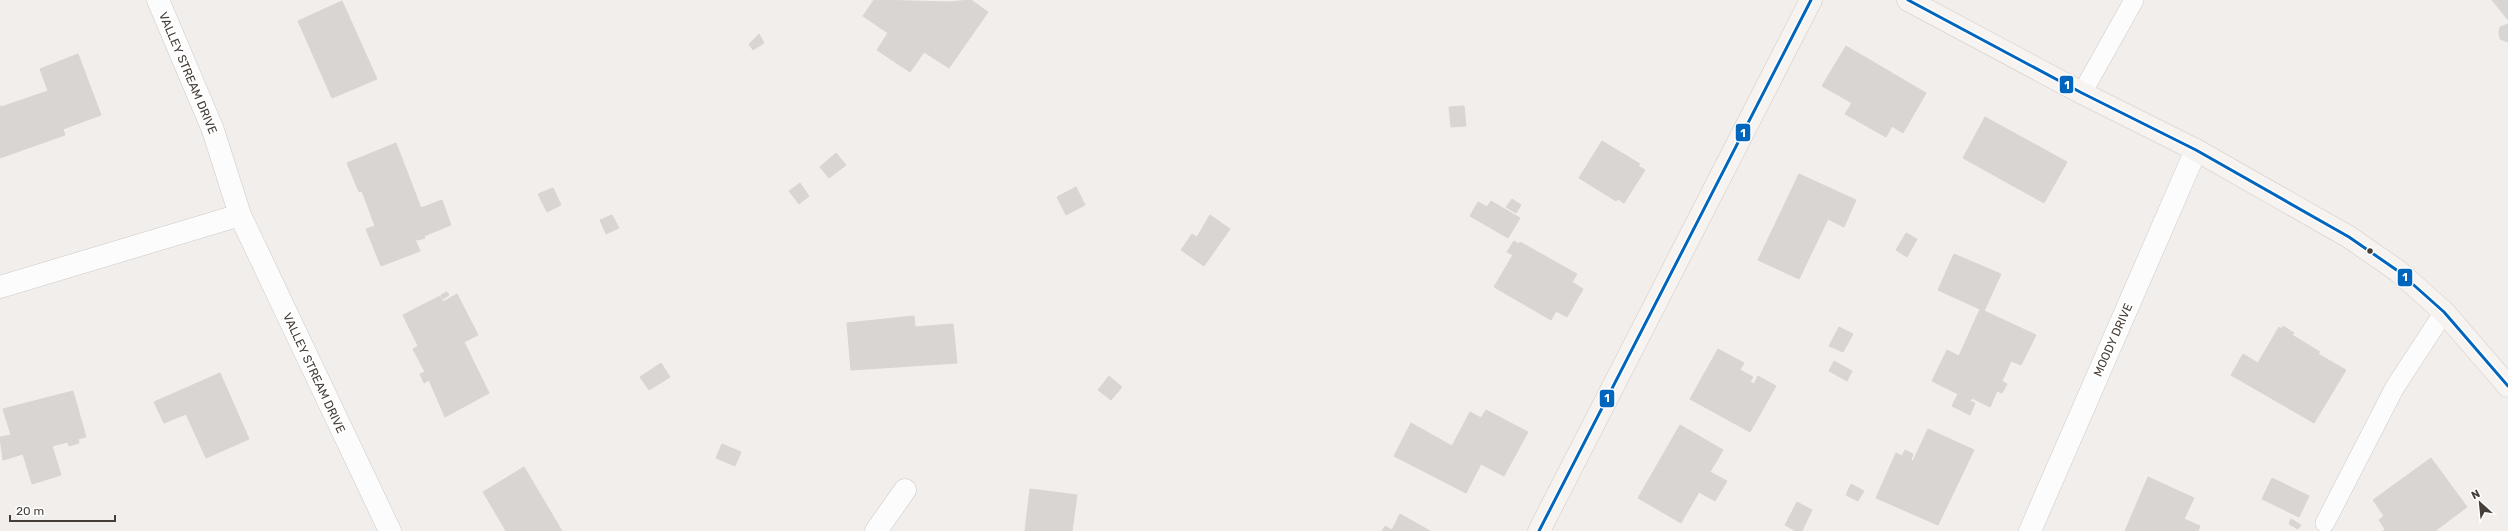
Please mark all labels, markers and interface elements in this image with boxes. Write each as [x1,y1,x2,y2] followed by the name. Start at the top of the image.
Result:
[156,10,220,136] street label: VALLEY STREAM DRIVE
[2059,75,2074,94] line badge: 1
[2064,79,2070,92] text: 1
[1735,123,1751,142] line badge: 1
[1740,127,1746,140] text: 1
[2365,246,2375,256] unlabelled marker
[2397,268,2413,287] line badge: 1
[2402,271,2408,284] text: 1
[2091,301,2135,379] street label: MOODY DRIVE
[280,311,348,435] street label: VALLEY STREAM DRIVE
[1599,389,1615,408] line badge: 1
[1604,392,1610,405] text: 1
[2460,483,2500,523] north arrow
[2469,487,2482,502] text: N
[10,497,115,523] scale bar
[16,504,44,518] text: 20 m

